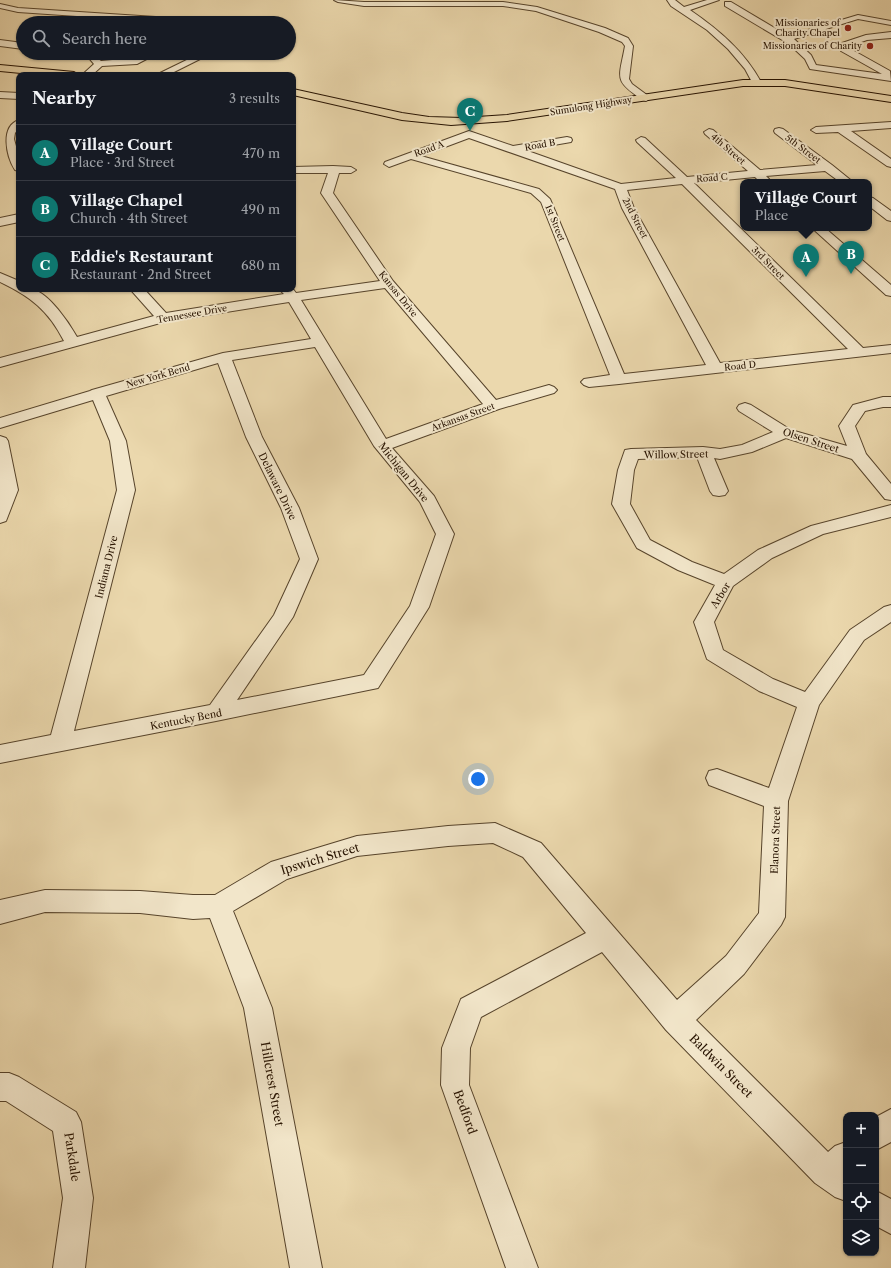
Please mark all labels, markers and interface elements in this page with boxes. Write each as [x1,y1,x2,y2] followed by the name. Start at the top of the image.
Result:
[16,16,296,60] search box
[775,17,842,38] place label: Missionaries of Charity Chapel
[843,23,853,33] marker: Missionaries of Charity Chapel
[30,27,52,49] icon: search
[62,29,147,48] text: Search here
[763,40,863,51] place label: Missionaries of Charity
[865,41,875,51] marker: Missionaries of Charity
[32,88,96,108] text: Nearby
[229,90,280,106] text: 3 results
[549,93,634,117] street label: Sumulong Highway
[457,98,483,131] pin: C
[709,131,748,167] street label: 4th Street
[783,132,824,166] street label: 5th Street
[70,135,172,154] text: Village Court
[524,136,556,153] street label: Road B
[412,138,446,159] street label: Road A
[40,145,50,161] text: A
[242,145,280,161] text: 470 m
[70,154,175,170] text: Place · 3rd Street
[696,171,728,184] street label: Road C
[740,179,872,231] popup
[755,188,857,207] text: Village Court
[70,191,183,210] text: Village Chapel
[621,196,651,241] street label: 2nd Street
[40,201,50,217] text: B
[241,201,280,217] text: 490 m
[543,203,568,244] street label: 1st Street
[755,207,788,223] text: Place
[70,210,188,226] text: Church · 4th Street
[838,241,864,274] pin: B
[750,244,788,282] street label: 3rd Street
[793,244,819,277] pin: A
[70,247,213,266] text: Eddie's Restaurant
[40,257,50,273] text: C
[241,257,280,273] text: 680 m
[70,266,211,282] text: Restaurant · 2nd Street
[377,269,420,319] street label: Kansas Drive
[156,302,228,325] street label: Tennessee Drive
[723,358,756,373] street label: Road D
[125,361,192,390] street label: New York Bend
[429,400,497,433] street label: Arkansas Street
[781,425,841,456] street label: Olsen Street
[376,440,432,505] street label: Michigan Drive
[643,447,709,462] street label: Willow Street
[256,450,300,522] street label: Delaware Drive
[92,534,121,600] street label: Indiana Drive
[707,579,734,611] street label: Arbor
[149,706,223,733] street label: Kentucky Bend
[468,769,488,789] your location
[768,805,783,874] street label: Elanora Street
[279,839,362,878] street label: Ipswich Street
[686,1031,757,1101] street label: Baldwin Street
[258,1040,287,1128] street label: Hillcrest Street
[451,1088,481,1137] street label: Bedford
[843,1112,879,1256] map controls
[843,1112,879,1148] button: +
[61,1131,84,1183] street label: Parkdale
[843,1148,879,1184] button: −
[843,1184,879,1220] button: locate
[843,1220,879,1256] button: layers

